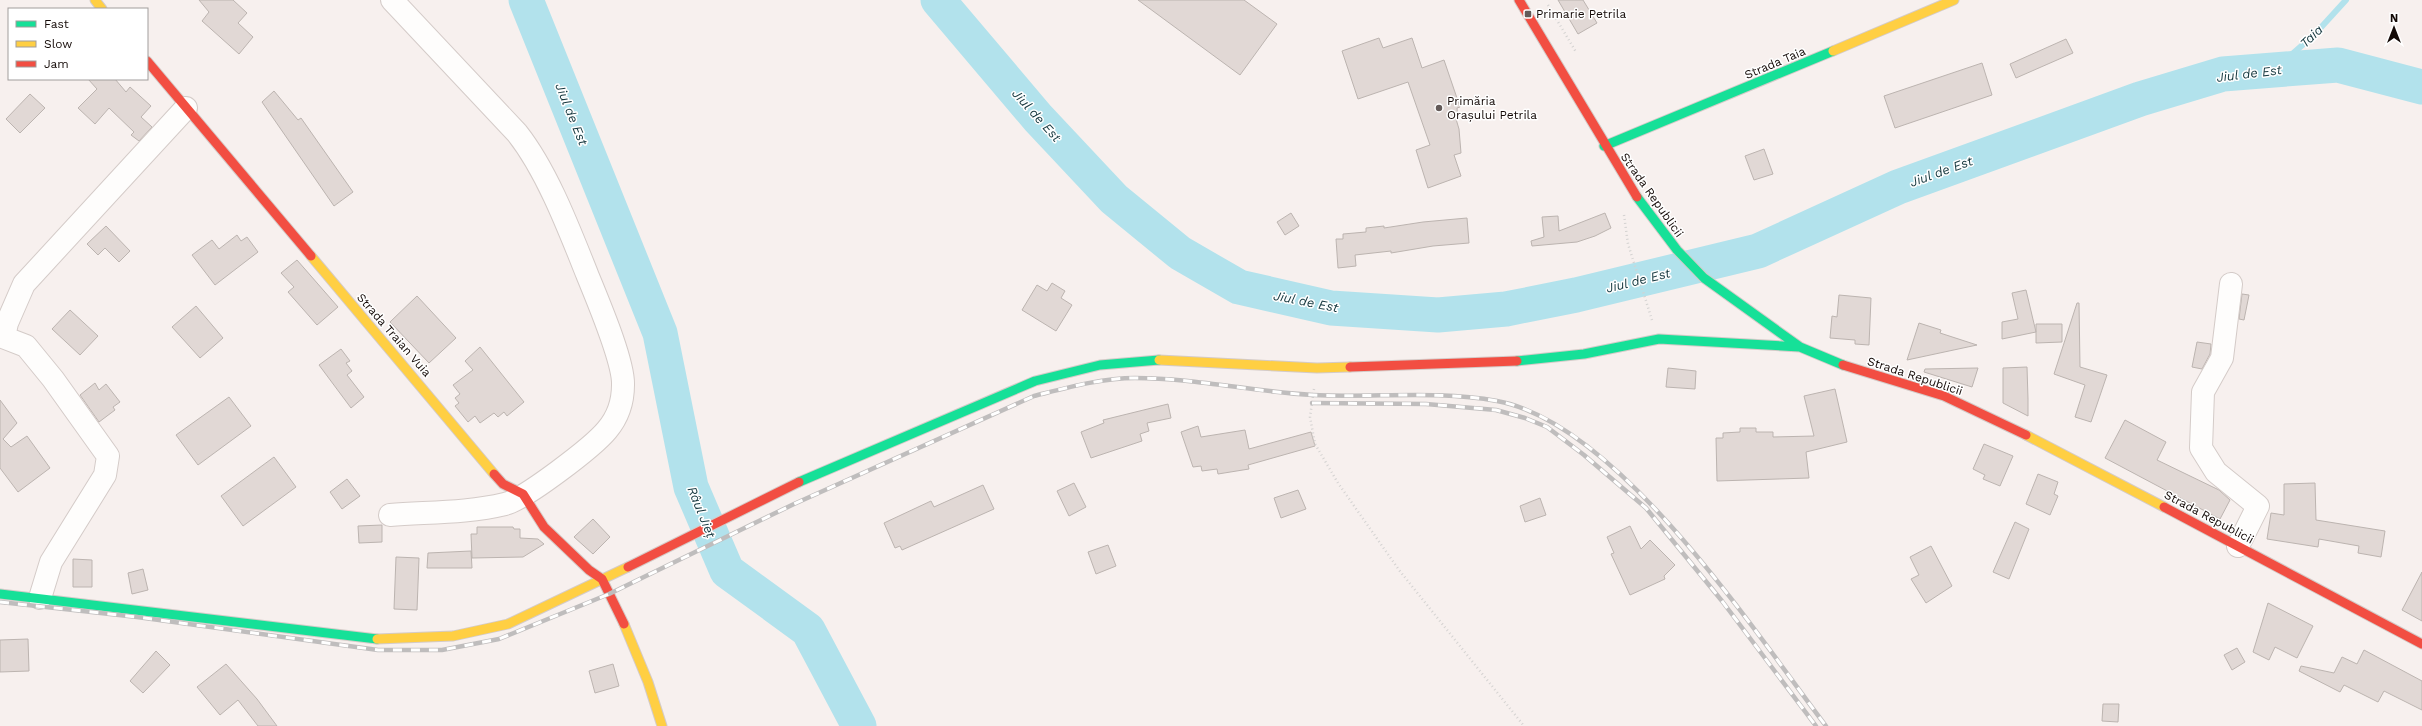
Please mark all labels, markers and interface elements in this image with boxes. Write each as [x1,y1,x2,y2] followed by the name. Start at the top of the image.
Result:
[1536,7,1626,21] place label: Primarie Petrila
[8,8,148,80] legend
[2374,8,2414,48] north arrow
[1523,9,1533,19] marker: Primarie Petrila
[2390,12,2398,25] text: N
[44,17,69,31] text: Fast
[2297,22,2326,51] water label: Taia
[44,37,72,51] text: Slow
[1742,44,1808,82] street label: Strada Taia
[44,57,69,71] text: Jam
[2215,62,2283,85] water label: Jiul de Est
[552,81,591,148] water label: Jiul de Est
[1009,86,1065,145] water label: Jiul de Est
[1447,94,1537,122] place label: Primăria Orașului Petrila
[1434,103,1444,113] marker: Primăria Orașului Petrila
[1618,150,1686,240] street label: Strada Republicii
[1908,153,1975,190] water label: Jiul de Est
[1604,265,1673,296] water label: Jiul de Est
[1272,288,1340,315] water label: Jiul de Est
[354,290,434,380] street label: Strada Traian Vuia
[1866,354,1964,398] street label: Strada Republicii
[684,484,719,541] water label: Râul Jieț
[2162,487,2256,547] street label: Strada Republicii

